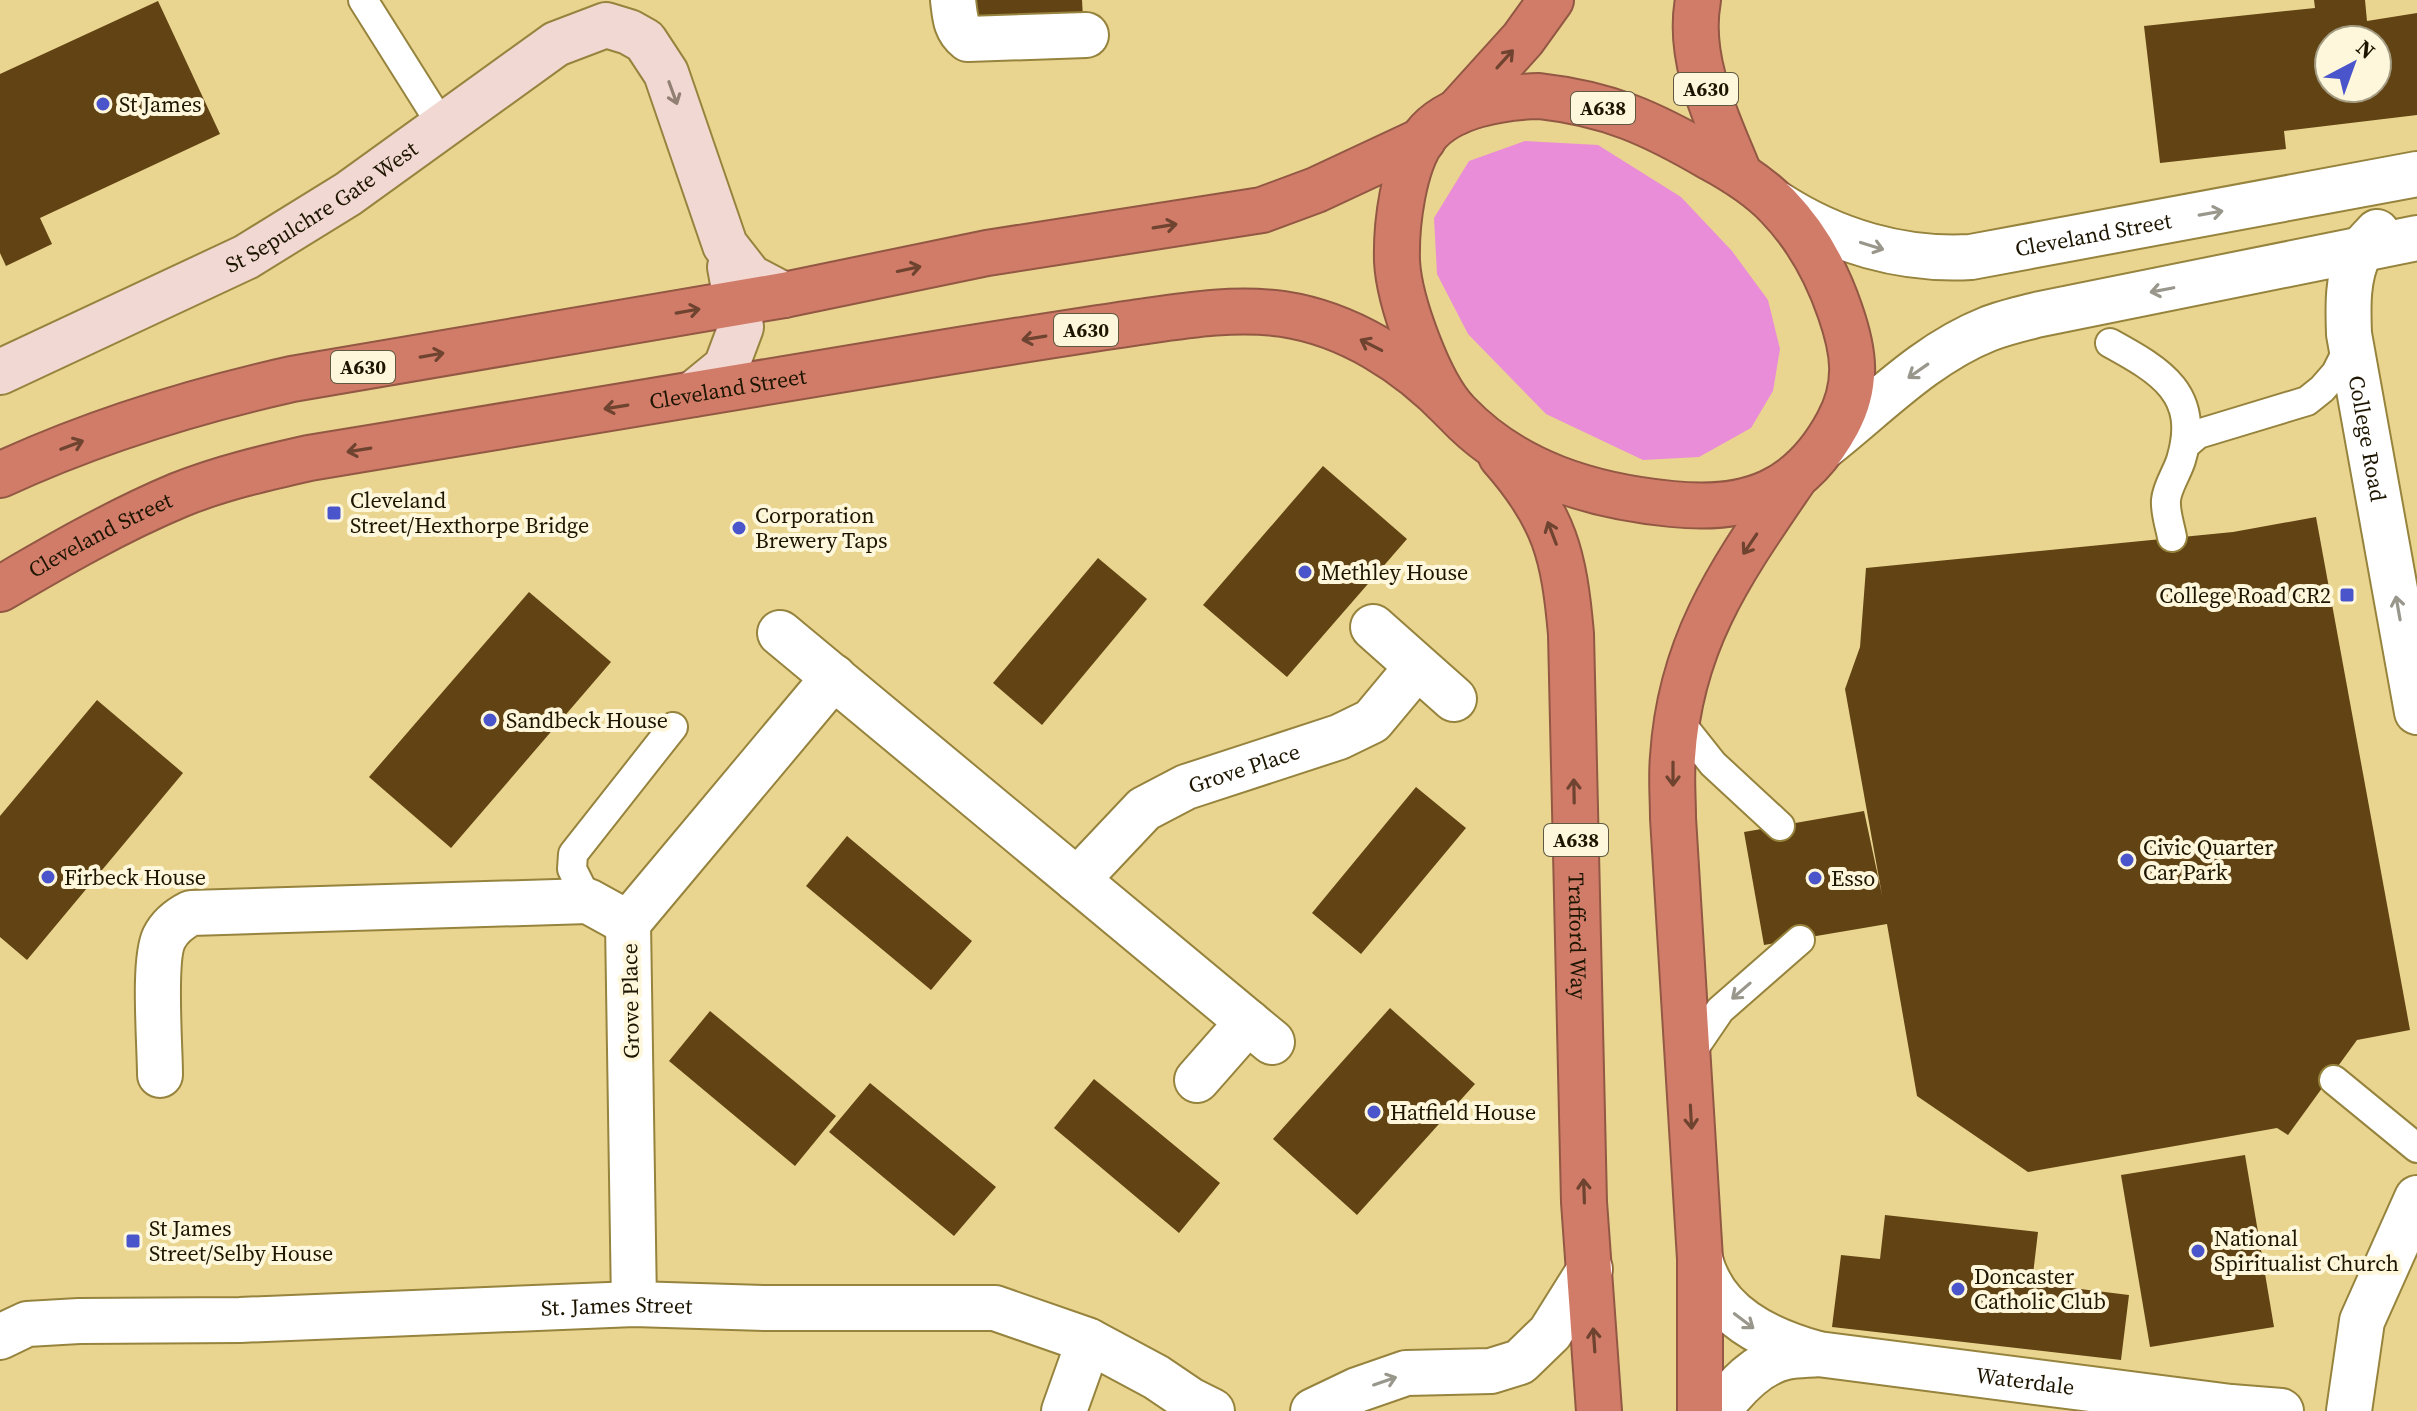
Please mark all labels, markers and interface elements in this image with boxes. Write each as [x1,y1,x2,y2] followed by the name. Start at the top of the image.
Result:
[2313,24,2393,104] north arrow
[2350,32,2382,65] text: N
[1496,49,1514,69] one-way arrow
[1674,73,1738,105] road number: A630
[667,81,681,105] one-way arrow
[119,89,202,119] place label: St James
[1571,92,1635,124] road number: A638
[94,95,112,113] marker: St James
[220,133,424,280] street label: St Sepulchre Gate West
[2197,204,2223,219] one-way arrow
[2012,205,2175,264] street label: Cleveland Street
[1152,218,1177,233] one-way arrow
[1859,240,1884,254] one-way arrow
[895,261,921,276] one-way arrow
[2149,284,2175,299] one-way arrow
[675,303,700,318] one-way arrow
[1054,314,1118,346] road number: A630
[1022,331,1047,346] one-way arrow
[1359,337,1383,352] one-way arrow
[418,347,444,362] one-way arrow
[331,351,395,383] road number: A630
[647,360,809,416] street label: Cleveland Street
[1907,363,1929,379] one-way arrow
[2342,373,2394,504] street label: College Road
[604,400,629,415] one-way arrow
[59,437,84,451] one-way arrow
[347,443,373,458] one-way arrow
[23,484,177,584] street label: Cleveland Street
[350,485,589,540] place label: Cleveland Street/Hexthorpe Bridge
[755,500,888,555] place label: Corporation Brewery Taps
[325,504,343,522] marker: Cleveland Street/Hexthorpe Bridge
[730,519,748,537] marker: Corporation Brewery Taps
[1544,521,1558,546] one-way arrow
[1742,532,1758,554] one-way arrow
[1321,557,1468,587] place label: Methley House
[1296,563,1314,581] marker: Methley House
[2159,580,2331,610] place label: College Road CR2
[2338,586,2356,604] marker: College Road CR2
[2390,595,2405,621] one-way arrow
[506,705,668,735] place label: Sandbeck House
[481,711,499,729] marker: Sandbeck House
[1184,736,1304,800] street label: Grove Place
[1665,760,1681,787] one-way arrow
[1567,778,1582,805] one-way arrow
[1544,824,1608,856] road number: A638
[2143,832,2274,887] place label: Civic Quarter Car Park
[2118,851,2136,869] marker: Civic Quarter Car Park
[64,862,206,892] place label: Firbeck House
[1831,863,1875,893] place label: Esso
[39,868,57,886] marker: Firbeck House
[1806,869,1824,887] marker: Esso
[1561,872,1594,1001] street label: Trafford Way
[614,943,646,1059] street label: Grove Place
[1732,982,1752,1000] one-way arrow
[1390,1097,1536,1127] place label: Hatfield House
[1365,1103,1383,1121] marker: Hatfield House
[1684,1104,1699,1130] one-way arrow
[1577,1178,1592,1205] one-way arrow
[149,1213,333,1268] place label: St James Street/Selby House
[2214,1223,2399,1278] place label: National Spiritualist Church
[124,1232,142,1250] marker: St James Street/Selby House
[2189,1242,2207,1260] marker: National Spiritualist Church
[1974,1261,2106,1316] place label: Doncaster Catholic Club
[1949,1280,1967,1298] marker: Doncaster Catholic Club
[540,1289,694,1323] street label: St. James Street
[1733,1313,1754,1330] one-way arrow
[1586,1327,1601,1354] one-way arrow
[1974,1359,2076,1402] street label: Waterdale
[1372,1372,1397,1387] one-way arrow

